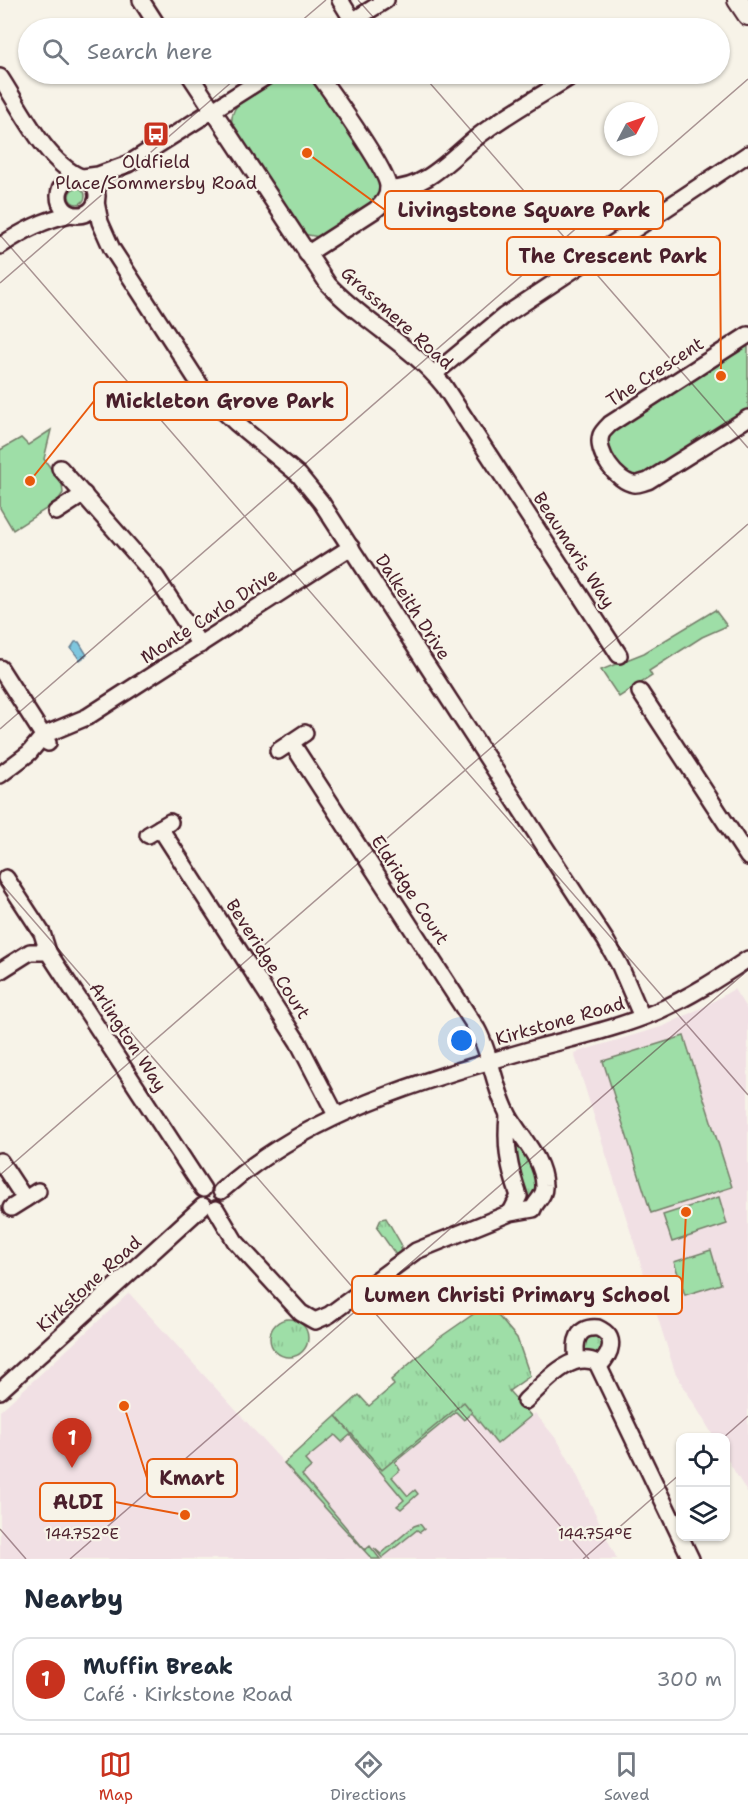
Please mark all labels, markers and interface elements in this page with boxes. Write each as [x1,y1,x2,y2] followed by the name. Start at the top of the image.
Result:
[18,18,730,84] search box
[39,35,72,68] icon: search
[87,37,213,66] text: Search here
[604,102,658,156] north arrow
[141,119,171,149] bus stop icon: Oldfield Place/Sommersby Road
[55,150,257,195] place label: Oldfield Place/Sommersby Road
[385,191,663,229] callout: Livingstone Square Park
[397,197,651,223] text: Livingstone Square Park
[507,237,720,275] callout: The Crescent Park
[518,243,708,269] text: The Crescent Park
[336,261,458,375] street label: Grassmere Road
[602,331,708,412] street label: The Crescent
[94,382,347,420] callout: Mickleton Grove Park
[106,388,334,414] text: Mickleton Grove Park
[528,487,620,613] street label: Beaumaris Way
[370,549,456,665] street label: Dalkeith Drive
[136,563,282,669] street label: Monte Carlo Drive
[366,831,454,950] street label: Eldridge Court
[220,894,316,1024] street label: Beveridge Court
[84,978,172,1096] street label: Arlington Way
[493,991,627,1051] street label: Kirkstone Road
[447,1026,476,1055] your location
[31,1230,147,1338] street label: Kirkstone Road
[352,1276,682,1314] callout: Lumen Christi Primary School
[364,1282,670,1308] text: Lumen Christi Primary School
[52,1418,92,1468] pin: 1
[676,1433,730,1541] map controls
[676,1433,730,1487] button: locate
[147,1459,237,1497] callout: Kmart
[159,1465,225,1491] text: Kmart
[40,1483,115,1521] callout: ALDI
[676,1487,730,1541] button: layers
[53,1489,103,1515] text: ALDI
[45,1524,119,1544] text: 144.752°E
[558,1524,632,1544] text: 144.754°E
[24,1581,123,1616] text: Nearby
[83,1652,233,1681] text: Muffin Break
[41,1666,50,1692] text: 1
[656,1666,722,1692] text: 300 m
[83,1681,292,1707] text: Café · Kirkstone Road
[99,1748,133,1805] tab: Map
[330,1748,407,1805] tab: Directions
[604,1748,649,1805] tab: Saved

